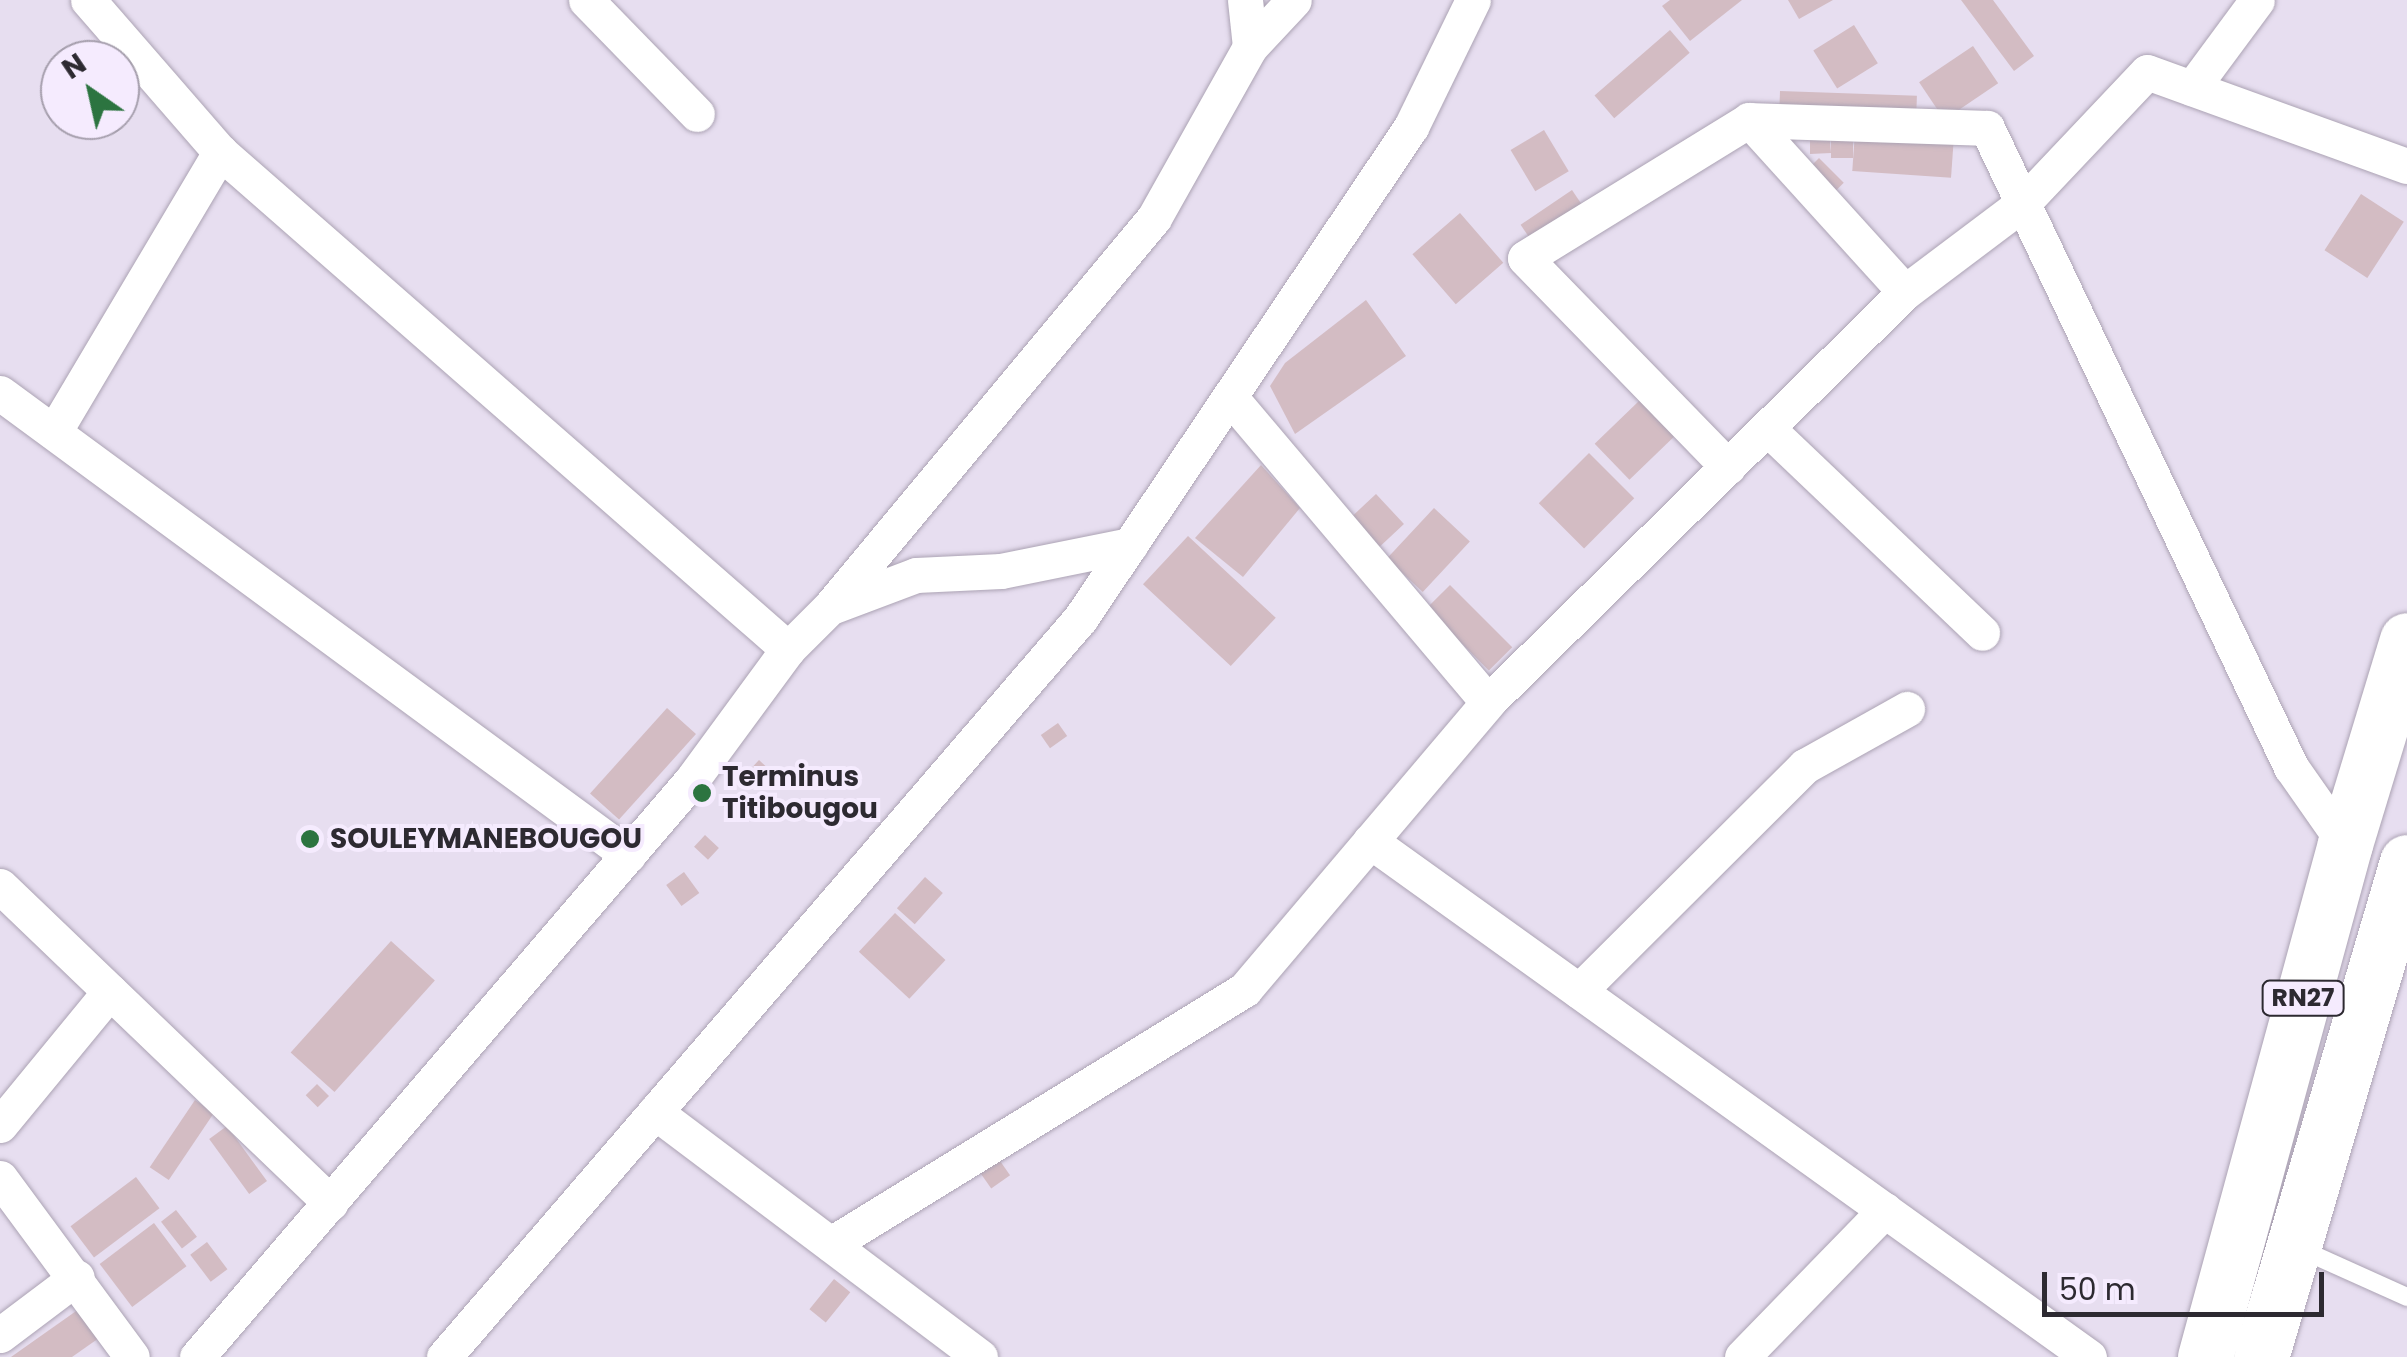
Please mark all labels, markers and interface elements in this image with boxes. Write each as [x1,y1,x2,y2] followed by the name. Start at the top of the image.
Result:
[40,40,140,140] north arrow
[54,44,94,88] text: N
[722,760,878,826] place label: Terminus Titibougou
[691,782,713,804] marker: Terminus Titibougou
[330,822,642,856] place label: SOULEYMANEBOUGOU
[299,828,321,850] marker: SOULEYMANEBOUGOU
[2260,978,2346,1018] road number: RN27
[2047,1252,2330,1314] scale bar
[2059,1268,2136,1311] text: 50 m

